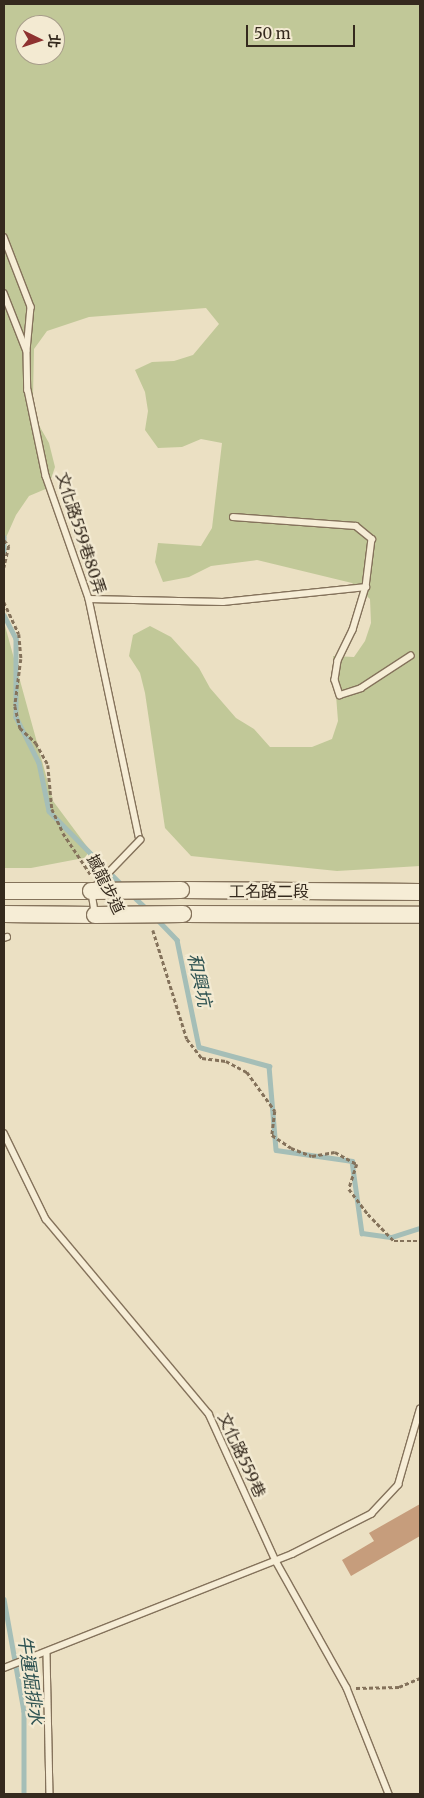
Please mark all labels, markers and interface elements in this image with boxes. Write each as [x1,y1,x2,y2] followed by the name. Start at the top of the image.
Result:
[15,15,65,65] north arrow
[249,15,358,47] scale bar
[254,24,291,43] text: 50 m
[44,33,63,49] text: 北
[52,470,110,596] street label: 文化路559巷80弄
[83,851,129,917] street label: 撼龍步道
[229,881,309,901] street label: 工名路二段
[183,951,215,1009] water label: 和興坑
[214,1410,270,1500] street label: 文化路559巷
[13,1634,47,1726] water label: 牛運堀排水

